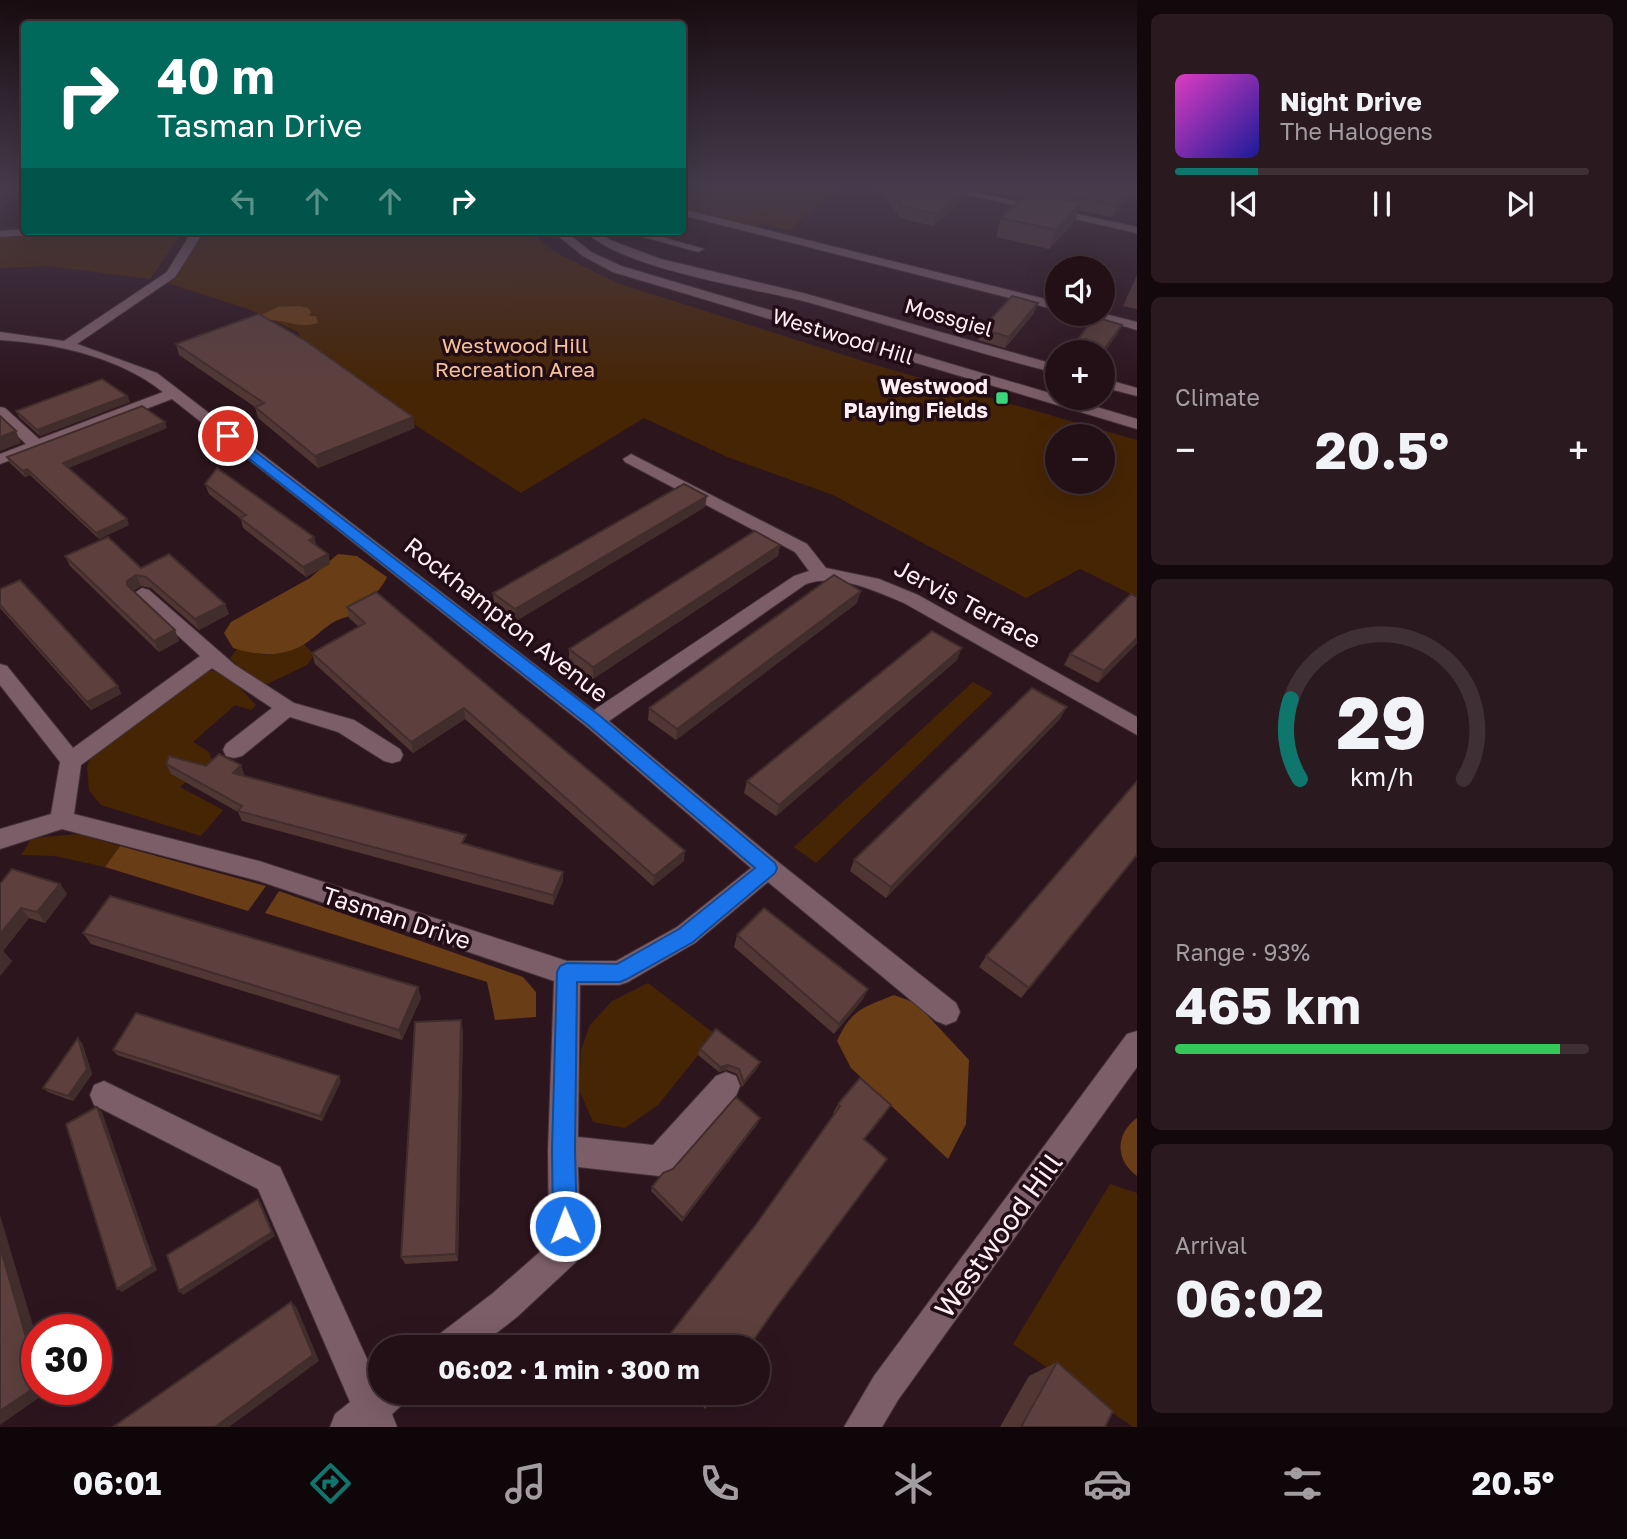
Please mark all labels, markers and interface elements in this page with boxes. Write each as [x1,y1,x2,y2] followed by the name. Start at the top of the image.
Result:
[157,46,275,105] text: 40 m
[42,49,133,140] icon: right
[1280,86,1422,117] text: Night Drive
[157,106,362,144] text: Tasman Drive
[1280,117,1433,145] text: The Halogens
[225,182,263,220] icon: left
[298,182,336,220] icon: ahead
[371,182,409,220] icon: ahead
[444,182,482,220] icon: right
[1225,185,1263,223] icon: previous
[1363,185,1401,223] icon: pause
[1501,185,1539,223] icon: next
[1045,256,1115,494] map controls
[1045,256,1115,326] button: sound
[902,292,996,342] street label: Mossgiel
[769,302,917,370] street label: Westwood Hill
[435,332,595,382] park label: Westwood Hill Recreation Area
[1045,340,1115,410] button: +
[844,373,988,423] place label: Westwood Playing Fields
[1175,383,1260,411] text: Climate
[994,390,1010,406] marker: Westwood Playing Fields
[198,406,258,466] pin
[209,417,247,455] icon: arrive
[1315,418,1449,480] text: 20.5°
[1045,424,1115,494] button: −
[1175,427,1196,472] text: −
[1568,427,1589,472] text: +
[399,530,615,708] street label: Rockhampton Avenue
[890,552,1046,654] street label: Jervis Terrace
[1337,679,1427,766] text: 29
[1350,761,1414,792] text: km/h
[319,879,475,955] street label: Tasman Drive
[1175,938,1310,966] text: Range · 93%
[1175,973,1361,1035] text: 465 km
[927,1146,1069,1324] street label: Westwood Hill
[528,1189,602,1263] position arrow
[1175,1231,1247,1259] text: Arrival
[1175,1266,1324,1328] text: 06:02
[21,1314,112,1405] speed limit sign: 30
[438,1354,700,1385] text: 06:02 · 1 min · 300 m
[306,1459,355,1508] icon: directions
[501,1459,550,1508] icon: music
[695,1459,744,1508] icon: phone
[889,1459,938,1508] icon: climate
[1083,1459,1132,1508] icon: car
[1278,1459,1327,1508] icon: filters
[73,1464,161,1502] text: 06:01
[1472,1464,1554,1502] text: 20.5°

